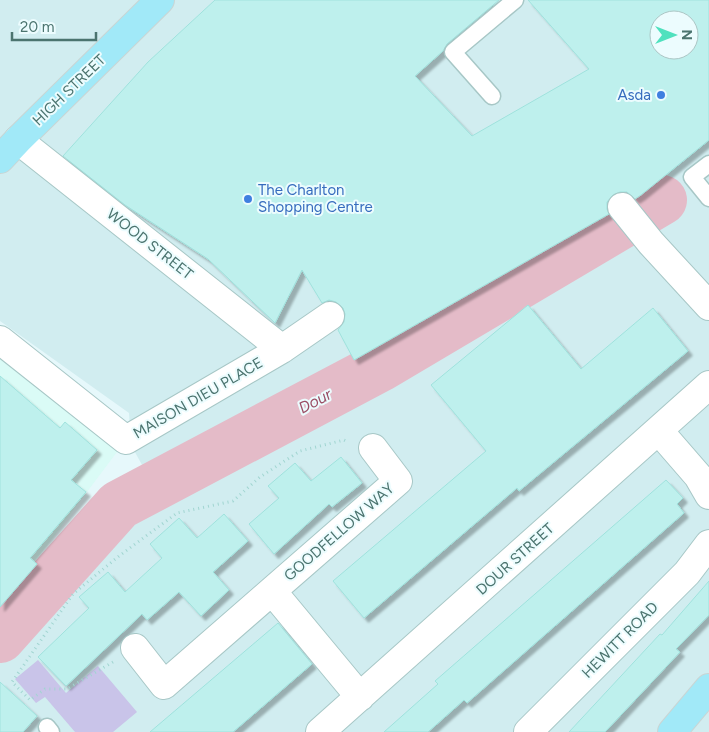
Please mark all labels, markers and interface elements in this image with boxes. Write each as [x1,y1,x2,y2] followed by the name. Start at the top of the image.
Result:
[12,10,96,42] scale bar
[649,10,699,60] north arrow
[20,18,54,36] text: 20 m
[678,30,695,40] text: N
[29,50,110,129] street label: HIGH STREET
[617,86,651,104] place label: Asda
[655,89,667,101] marker: Asda
[258,181,373,216] place label: The Charlton Shopping Centre
[242,193,254,205] marker: The Charlton Shopping Centre
[103,205,197,284] street label: WOOD STREET
[130,354,266,442] street label: MAISON DIEU PLACE
[295,384,335,418] water label: Dour
[280,479,398,585] street label: GOODFELLOW WAY
[472,519,558,599] street label: DOUR STREET
[578,598,662,682] street label: HEWITT ROAD

